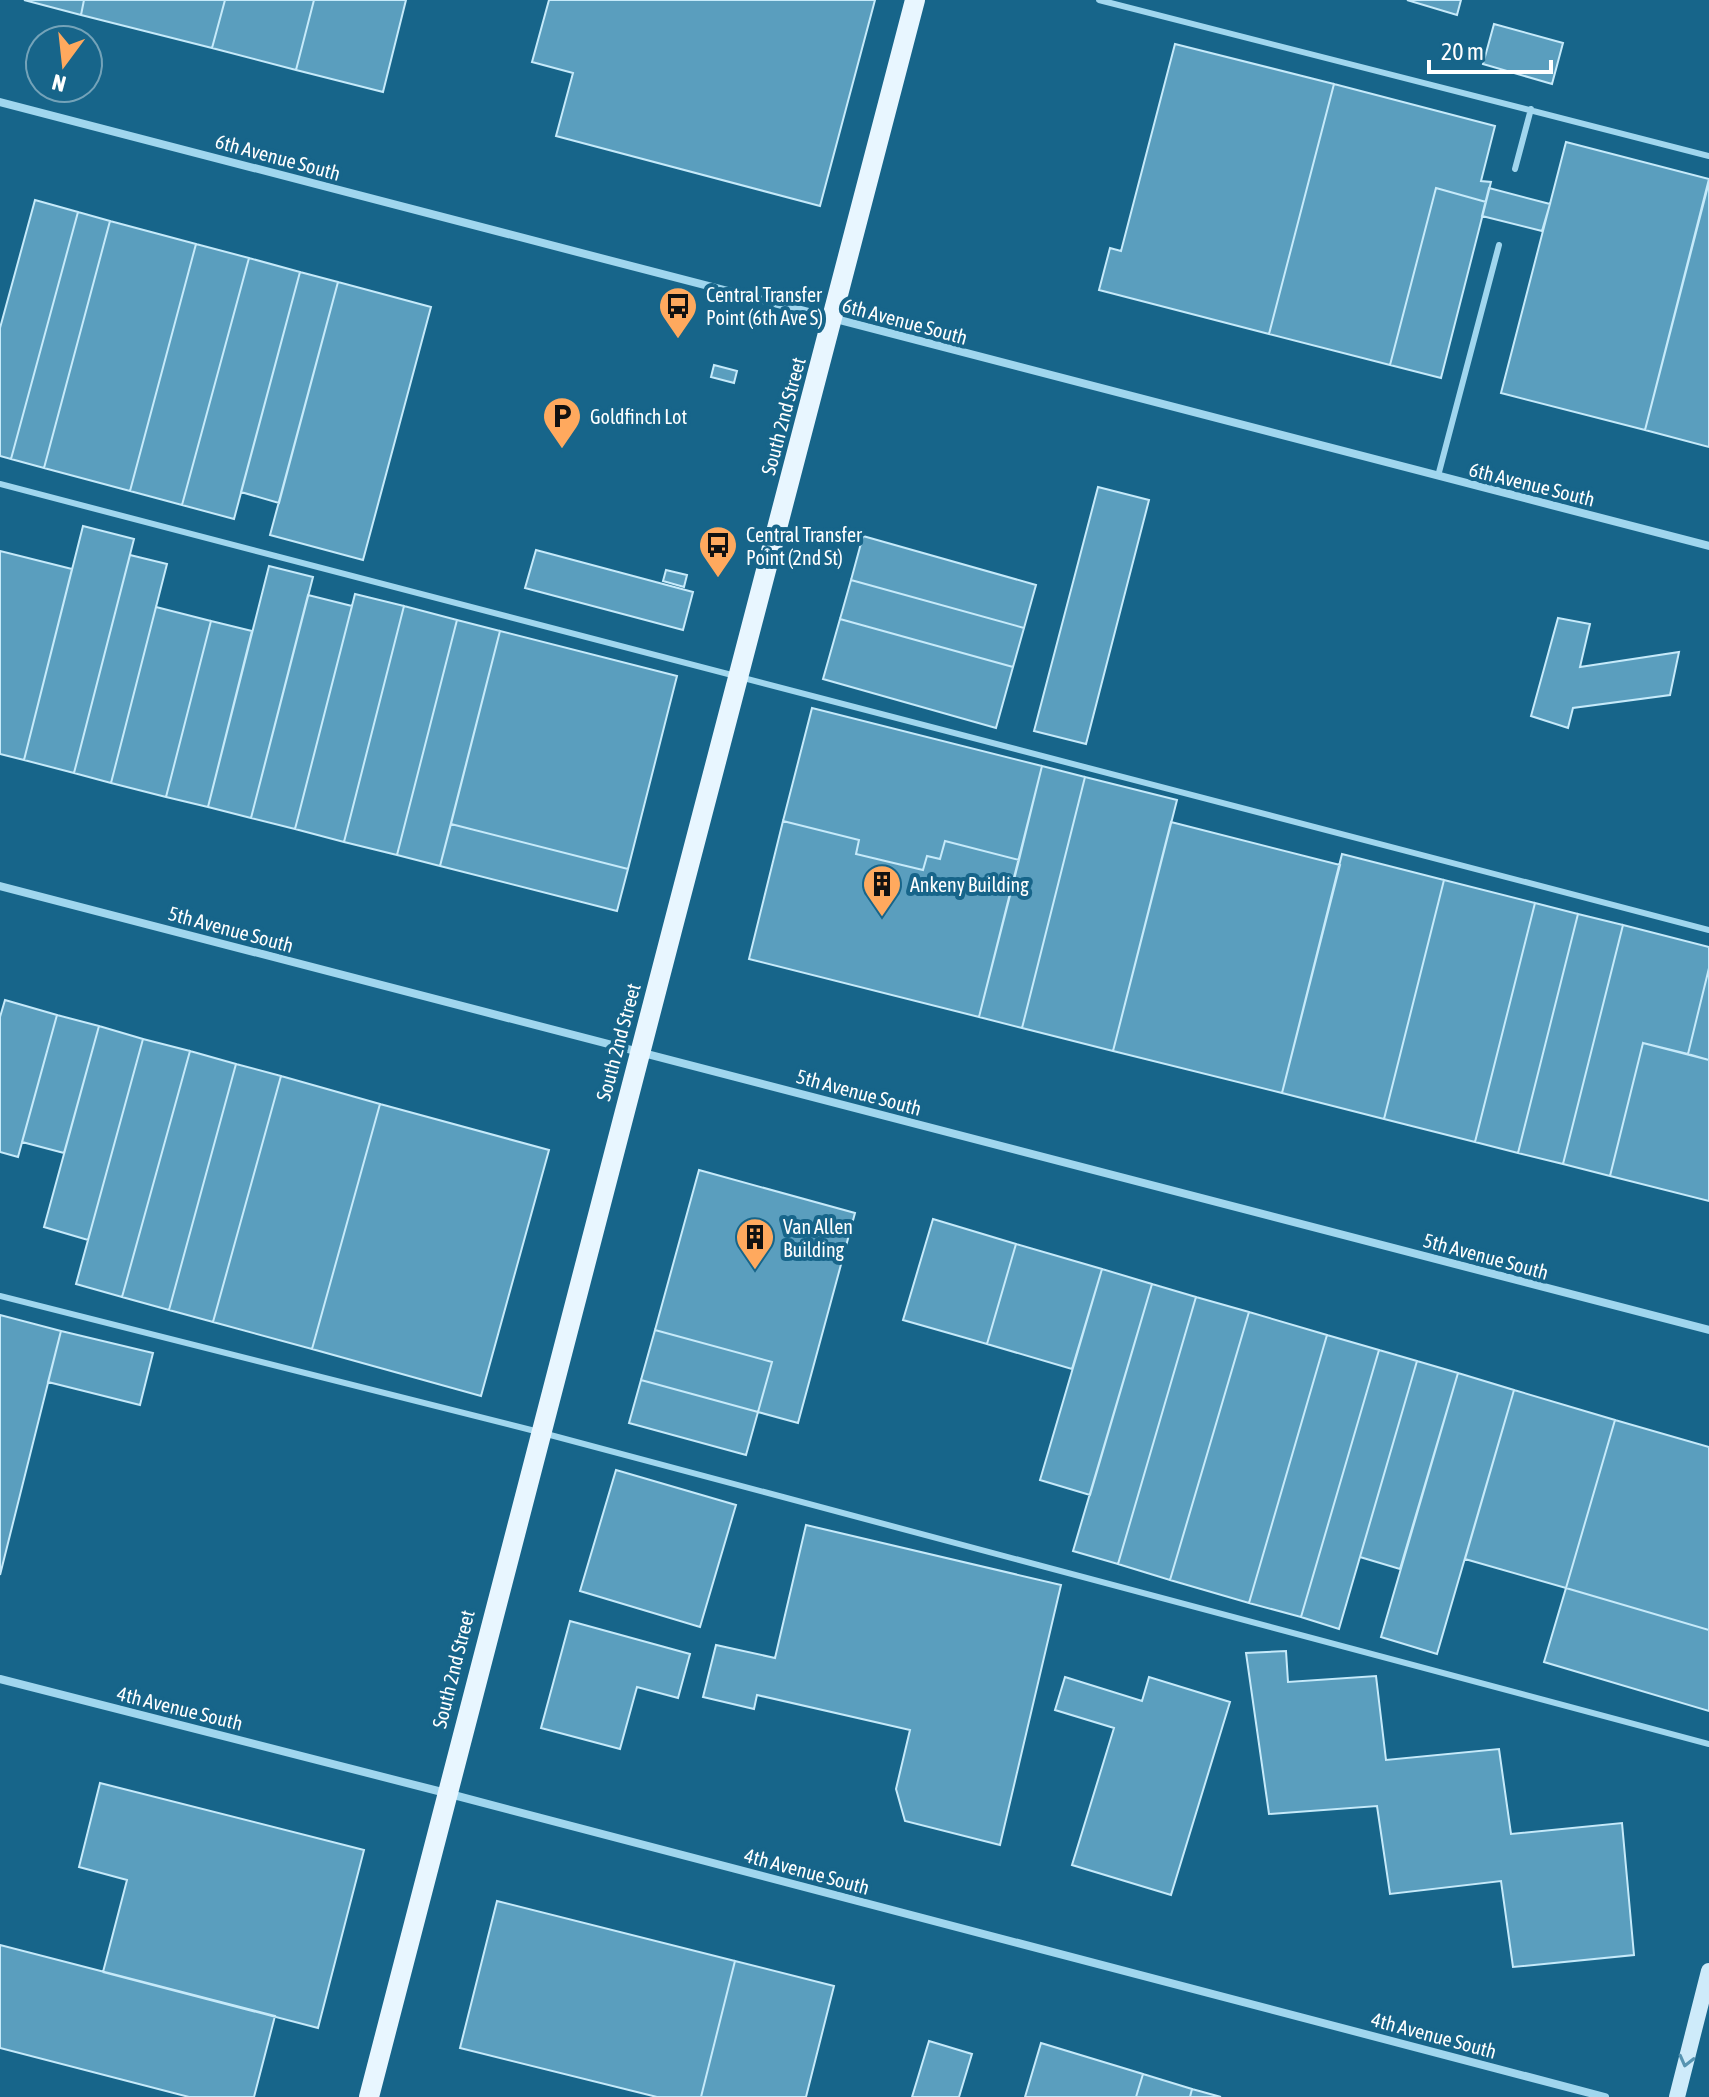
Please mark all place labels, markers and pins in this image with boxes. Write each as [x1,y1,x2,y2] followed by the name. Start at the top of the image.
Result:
[706,283,823,329] place label: Central Transfer Point (6th Ave S)
[657,285,699,340] bus stop icon: Central Transfer Point (6th Ave S)
[541,395,583,450] parking icon: Goldfinch Lot
[590,405,687,428] place label: Goldfinch Lot
[746,523,863,569] place label: Central Transfer Point (2nd St)
[697,524,739,579] bus stop icon: Central Transfer Point (2nd St)
[861,863,903,918] building icon: Ankeny Building
[910,873,1029,896] place label: Ankeny Building
[783,1215,853,1261] place label: Van Allen Building
[734,1216,776,1271] building icon: Van Allen Building

